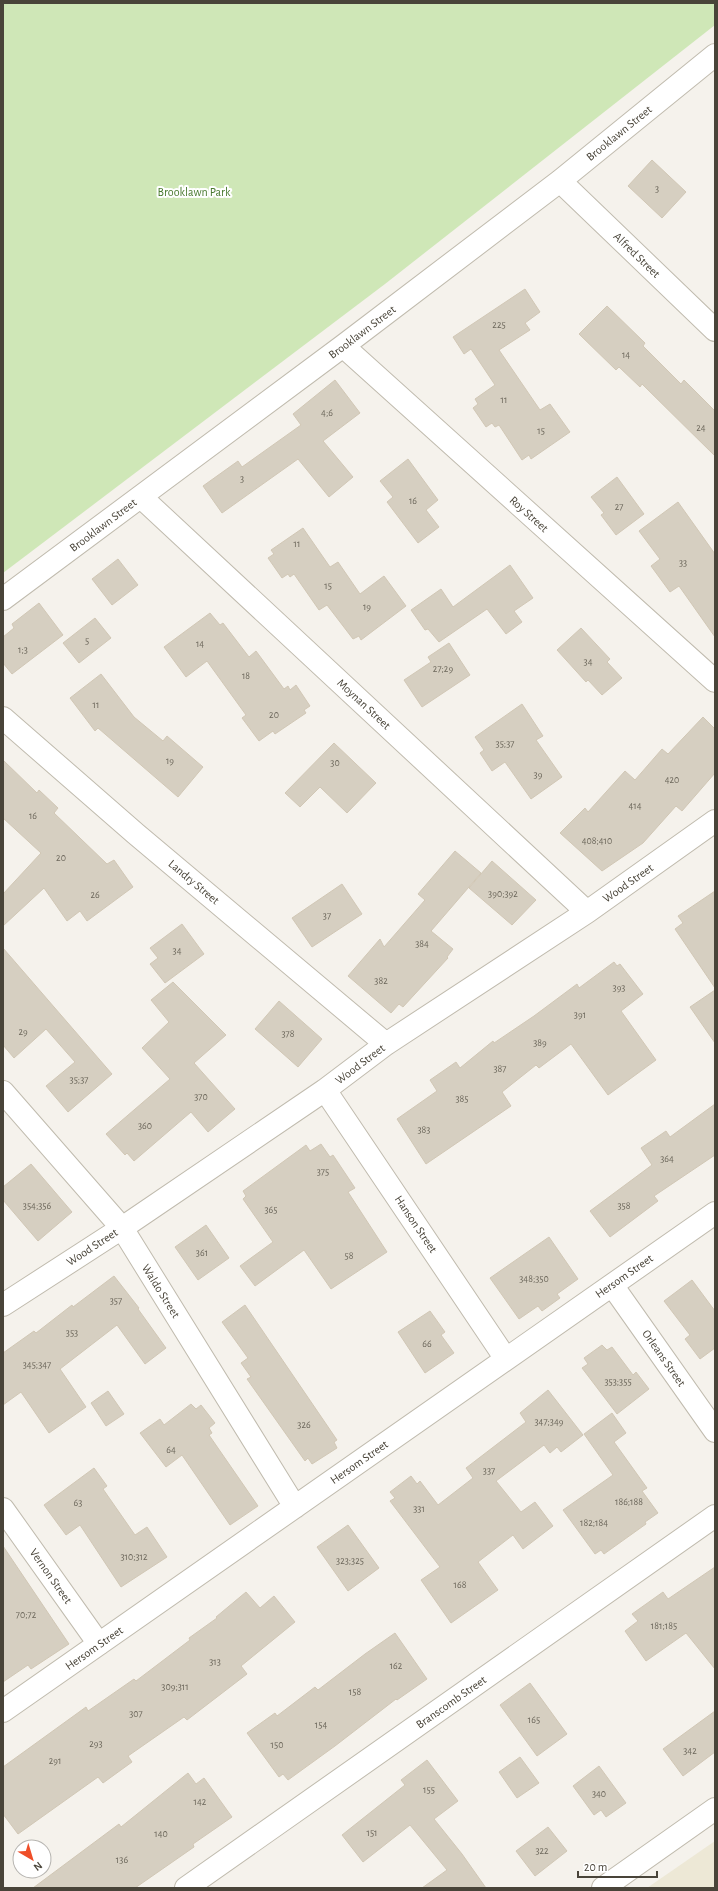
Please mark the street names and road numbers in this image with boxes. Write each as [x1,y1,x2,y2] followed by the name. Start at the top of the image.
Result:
[584,103,654,163] street label: Brooklawn Street
[611,230,663,280] street label: Alfred Street
[326,303,398,361] street label: Brooklawn Street
[507,494,551,535] street label: Roy Street
[67,496,139,554] street label: Brooklawn Street
[334,676,393,732] street label: Moynan Street
[166,857,222,907] street label: Landry Street
[601,861,656,905] street label: Wood Street
[333,1042,387,1086] street label: Wood Street
[393,1193,440,1255] street label: Hanson Street
[64,1226,120,1268] street label: Wood Street
[593,1252,655,1300] street label: Hersom Street
[140,1262,182,1320] street label: Waldo Street
[640,1327,688,1389] street label: Orleans Street
[328,1438,390,1486] street label: Hersom Street
[28,1546,74,1606] street label: Vernon Street
[63,1624,125,1672] street label: Hersom Street
[414,1673,488,1731] street label: Branscomb Street

